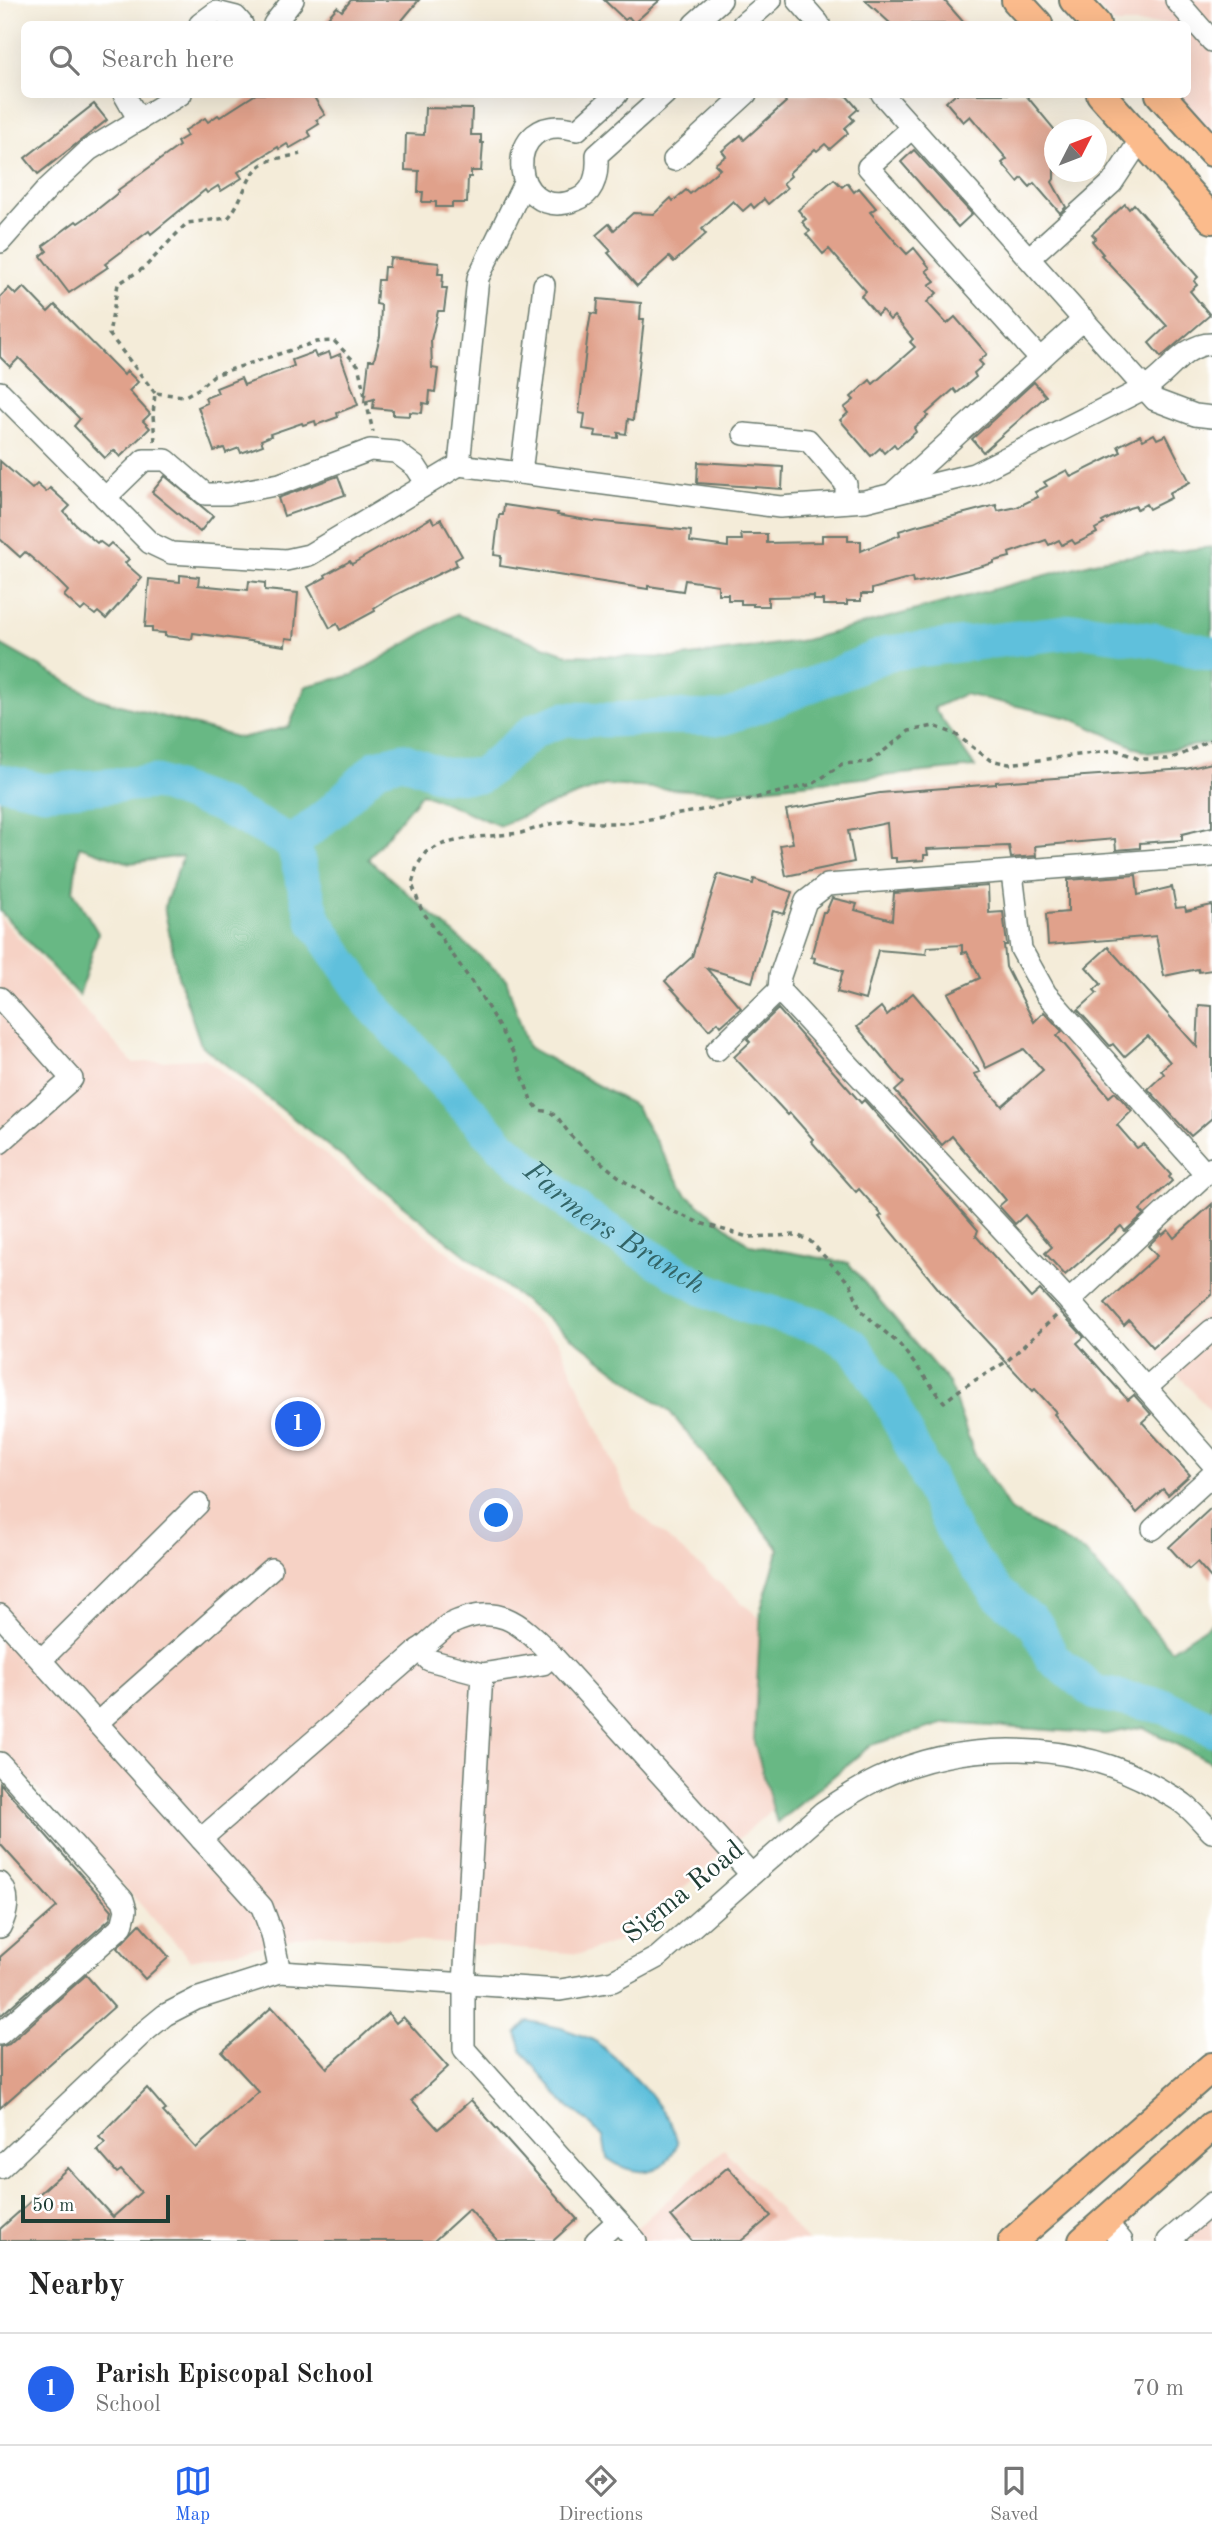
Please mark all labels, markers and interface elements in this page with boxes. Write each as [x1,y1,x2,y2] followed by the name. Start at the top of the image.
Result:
[21,21,1191,98] search box
[45,41,83,79] icon: search
[101,47,234,73] text: Search here
[1044,119,1107,182] north arrow
[517,1155,710,1301] water label: Farmers Branch
[275,1398,321,1450] pin: 1
[479,1498,513,1532] your location
[618,1836,750,1950] street label: Sigma Road
[21,2192,170,2224] scale bar
[32,2197,74,2216] text: 50 m
[28,2271,125,2301] text: Nearby
[95,2362,373,2388] text: Parish Episcopal School
[44,2377,58,2400] text: 1
[1133,2377,1184,2400] text: 70 m
[95,2393,161,2416] text: School
[174,2462,212,2527] tab: Map
[559,2462,643,2527] tab: Directions
[990,2462,1038,2527] tab: Saved

